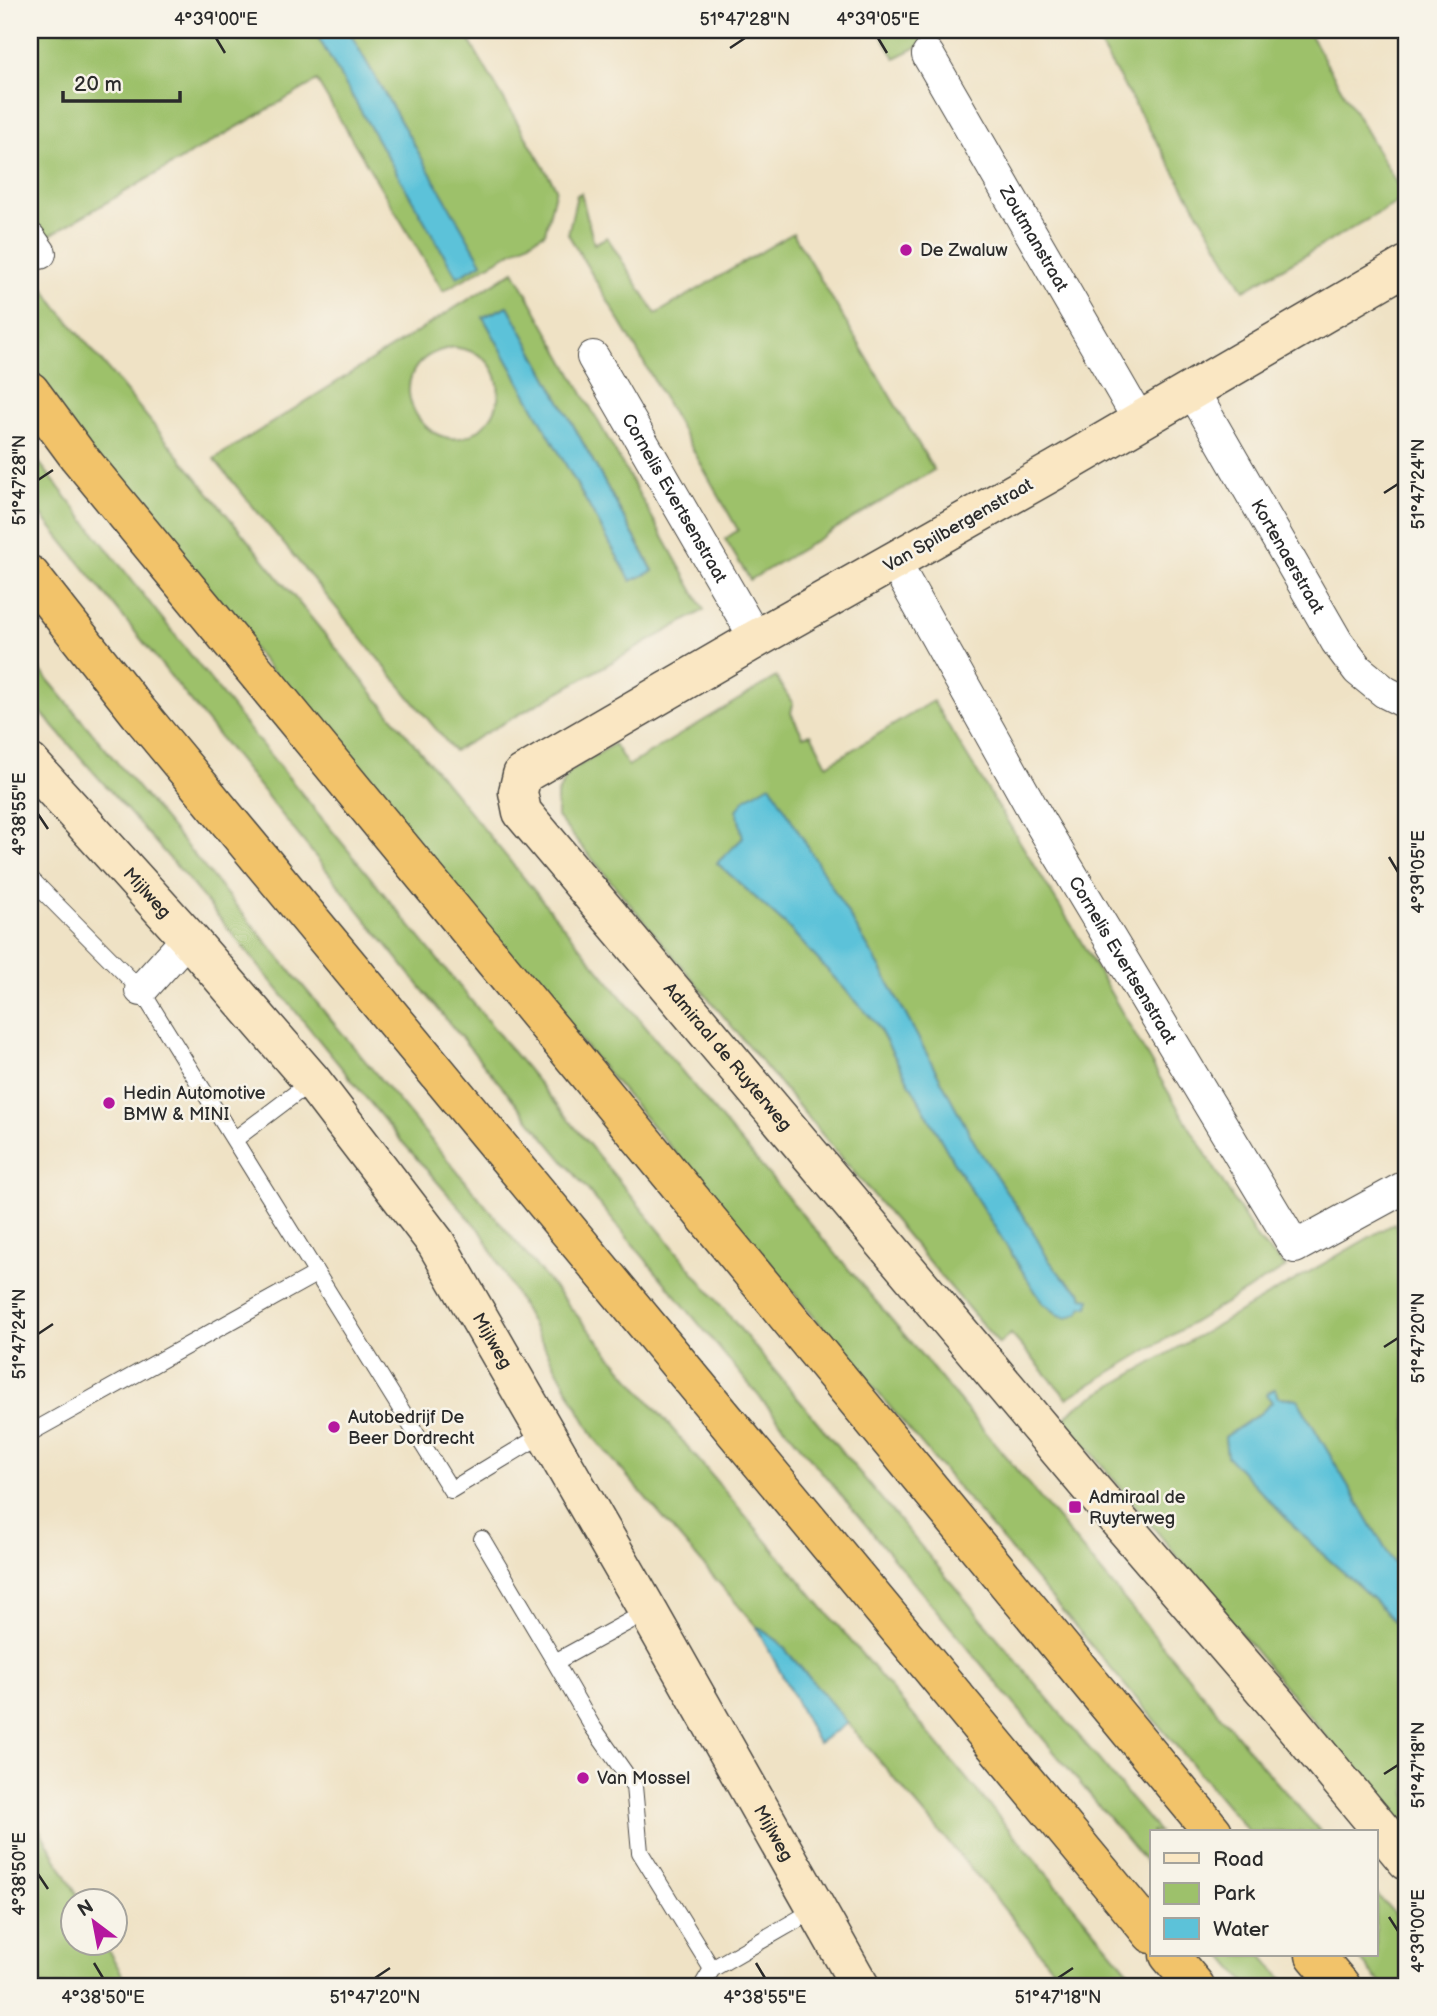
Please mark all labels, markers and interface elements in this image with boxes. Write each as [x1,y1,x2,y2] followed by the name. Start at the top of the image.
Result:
[174,9,258,30] text: 4°39'00"E
[700,9,790,30] text: 51°47'28"N
[836,9,920,30] text: 4°39'05"E
[63,60,180,104] scale bar
[74,72,122,97] text: 20 m
[994,181,1073,296] street label: Zoutmanstraat
[920,240,1008,261] place label: De Zwaluw
[898,242,914,258] marker: De Zwaluw
[617,410,731,587] street label: Cornelis Evertsenstraat
[9,435,30,525] text: 51°47'28"N
[1408,438,1429,530] text: 51°47'24"N
[880,474,1037,577] street label: Van Spilbergenstraat
[1246,496,1329,618] street label: Kortenaerstraat
[9,772,30,856] text: 4°38'55"E
[1408,830,1429,914] text: 4°39'05"E
[119,864,175,923] street label: Mijlweg
[1064,873,1181,1048] street label: Cornelis Evertsenstraat
[659,978,796,1136] street label: Admiraal de Ruyterweg
[123,1083,266,1125] place label: Hedin Automotive BMW & MINI
[101,1095,117,1111] marker: Hedin Automotive BMW & MINI
[9,1288,30,1380] text: 51°47'24"N
[1408,1293,1429,1383] text: 51°47'20"N
[468,1309,516,1373] street label: Mijlweg
[348,1407,475,1449] place label: Autobedrijf De Beer Dordrecht
[326,1419,342,1435] marker: Autobedrijf De Beer Dordrecht
[1089,1487,1186,1529] place label: Admiraal de Ruyterweg
[1067,1499,1083,1515] marker: Admiraal de Ruyterweg
[1408,1721,1429,1809] text: 51°47'18"N
[597,1768,690,1789] place label: Van Mossel
[575,1770,591,1786] marker: Van Mossel
[749,1802,797,1865] street label: Mijlweg
[1150,1830,1378,1956] legend
[9,1832,30,1916] text: 4°38'50"E
[1213,1847,1264,1872] text: Road
[1213,1881,1256,1906] text: Park
[60,1886,130,1956] north arrow
[1408,1889,1429,1973] text: 4°39'00"E
[74,1895,98,1922] text: N
[1213,1917,1269,1942] text: Water
[61,1987,145,2008] text: 4°38'50"E
[330,1987,420,2008] text: 51°47'20"N
[723,1987,807,2008] text: 4°38'55"E
[1014,1987,1102,2008] text: 51°47'18"N

